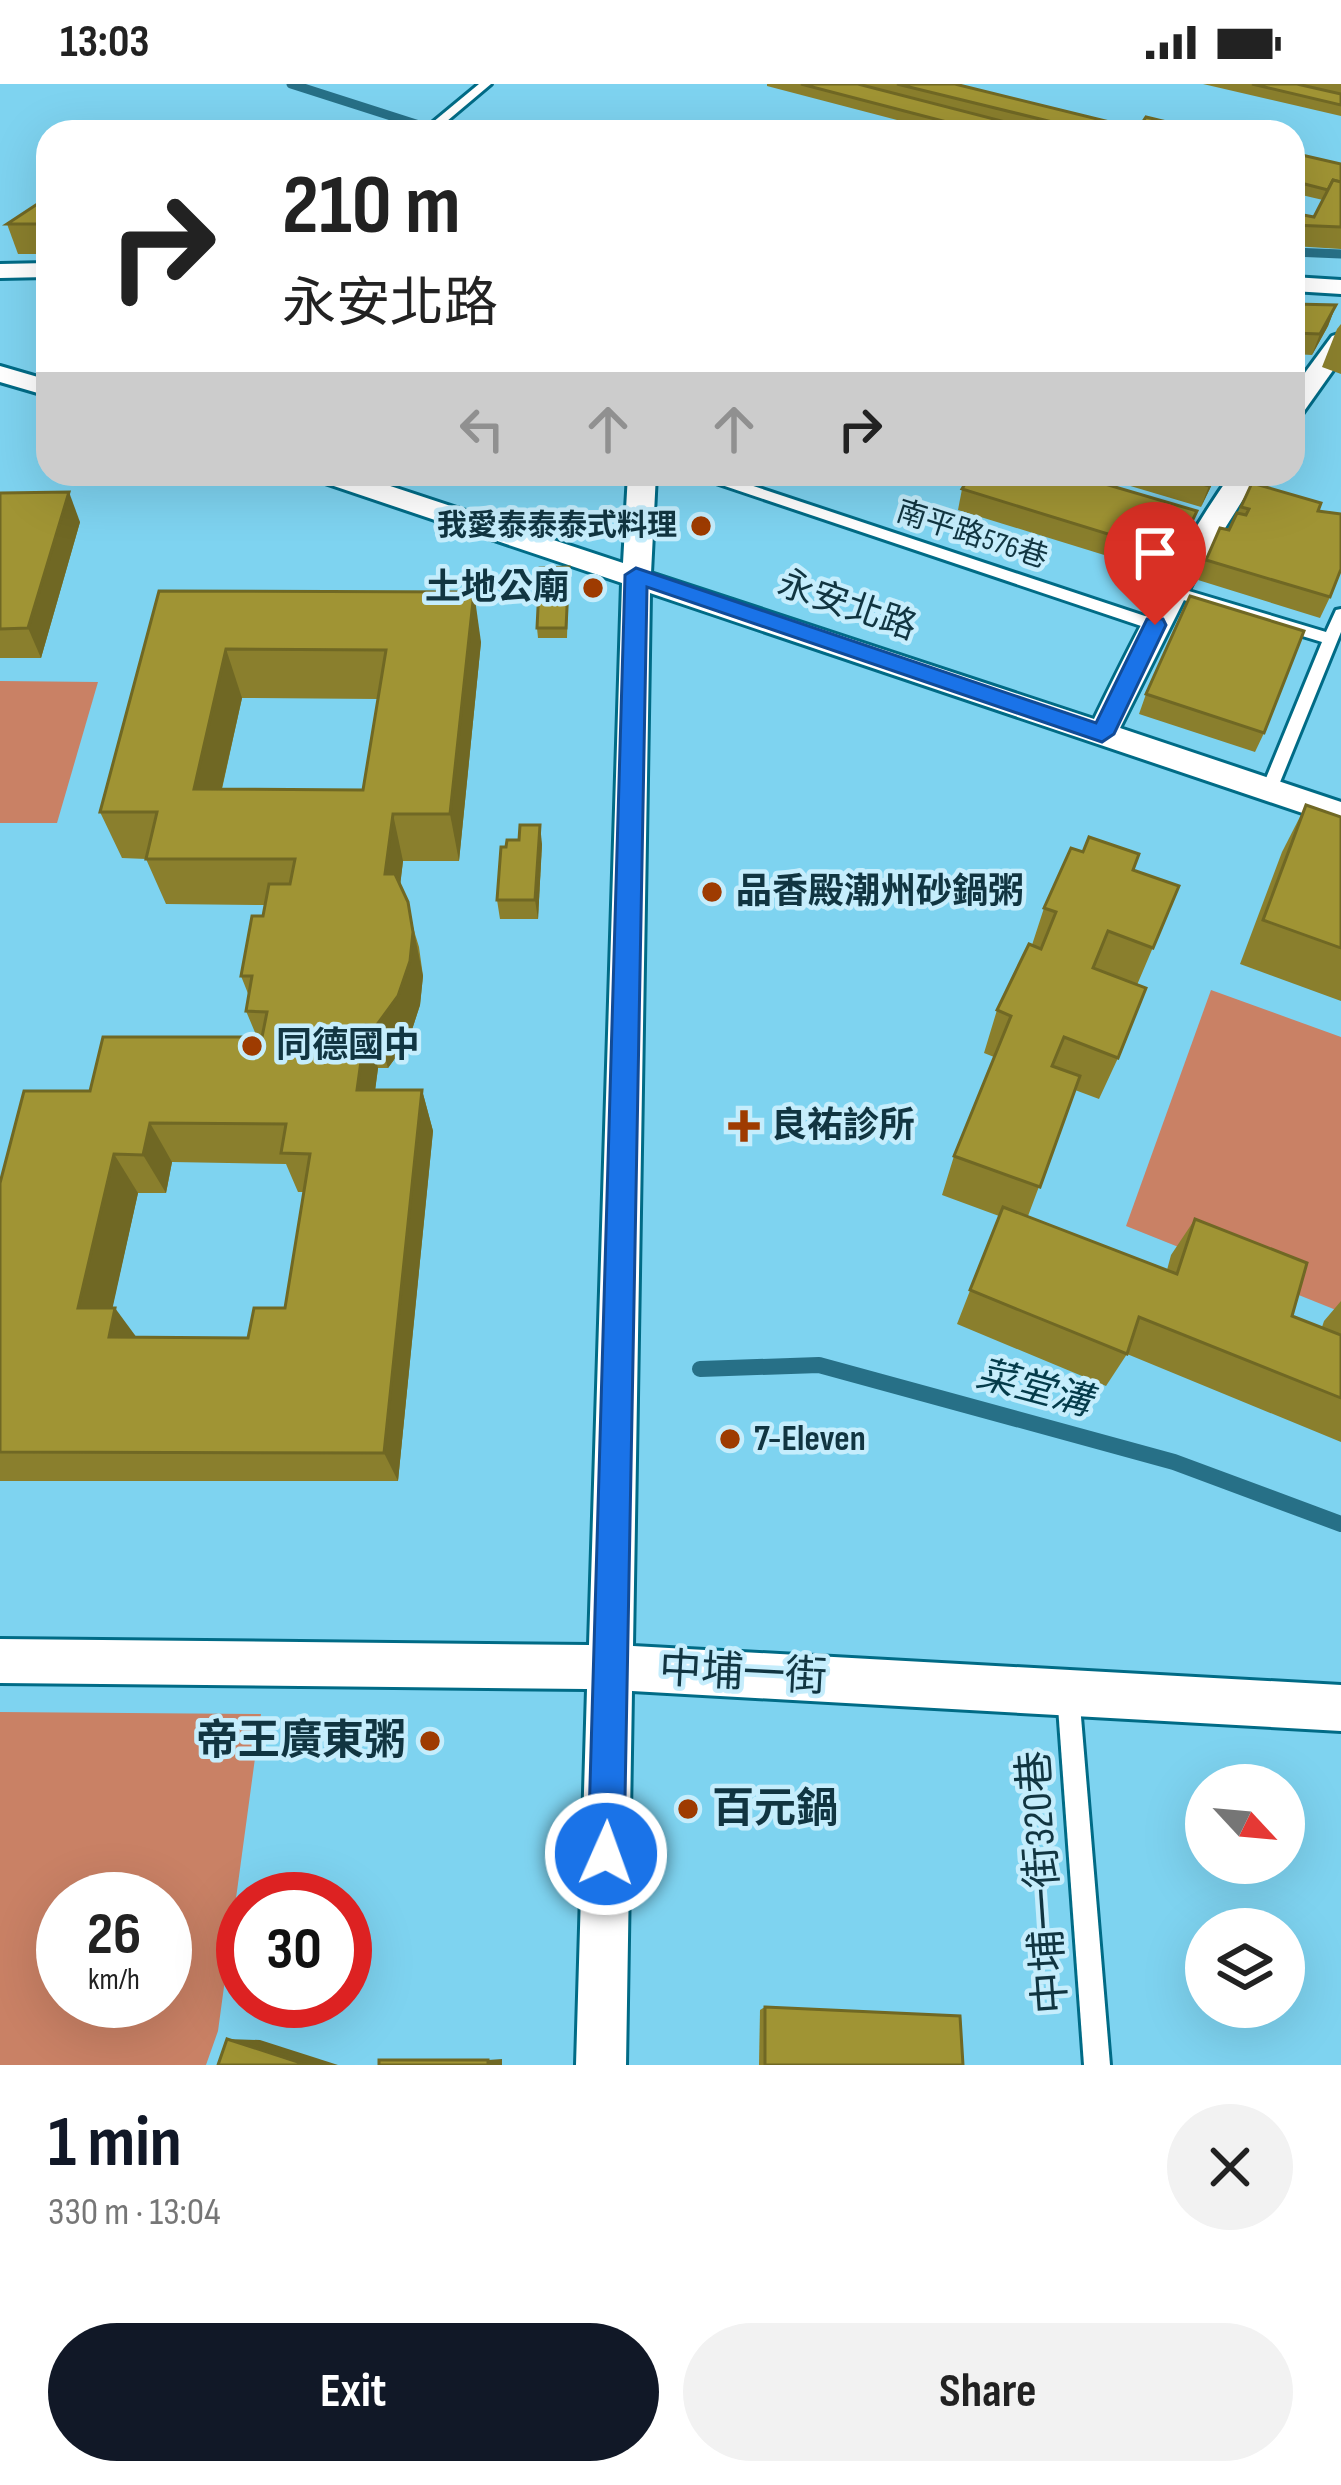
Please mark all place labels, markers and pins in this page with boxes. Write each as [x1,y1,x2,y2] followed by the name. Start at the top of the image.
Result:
[1104,502,1206,625] pin
[437,508,677,544] place label: 我愛泰泰泰式料理
[688,513,714,539] marker: 我愛泰泰泰式料理
[425,567,569,610] place label: 土地公廟
[580,575,606,601] marker: 土地公廟
[736,871,1024,914] place label: 品香殿潮州砂鍋粥
[699,879,725,905] marker: 品香殿潮州砂鍋粥
[276,1025,420,1068] place label: 同德國中
[239,1033,265,1059] marker: 同德國中
[771,1105,915,1148] place label: 良祐診所
[728,1110,760,1142] marker: 良祐診所
[754,1418,866,1461] place label: 7-Eleven
[717,1426,743,1452] marker: 7-Eleven
[196,1716,406,1767] place label: 帝王廣東粥
[417,1728,443,1754] marker: 帝王廣東粥
[712,1784,838,1835] place label: 百元鍋
[675,1796,701,1822] marker: 百元鍋

